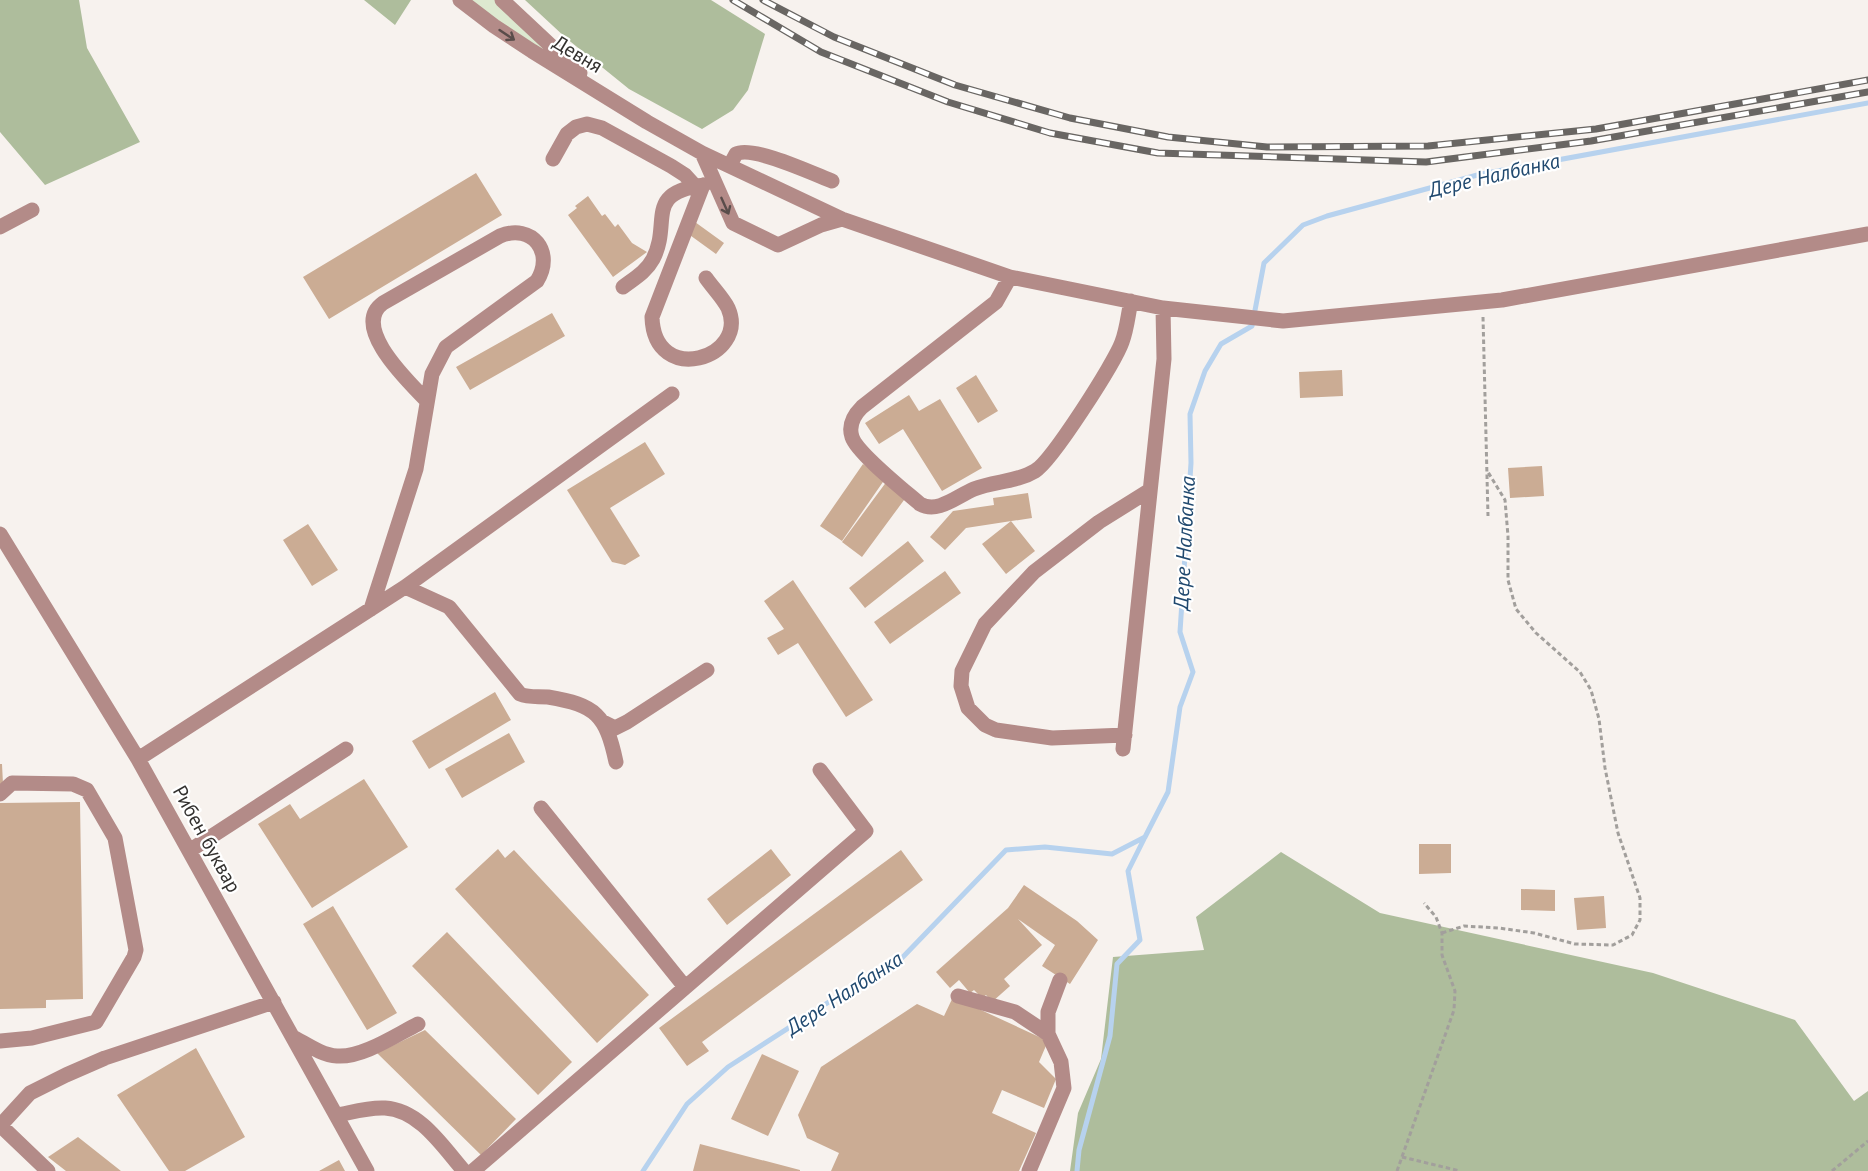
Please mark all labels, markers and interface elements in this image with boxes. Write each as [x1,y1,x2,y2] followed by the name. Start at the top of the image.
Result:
[498,29,515,41] one-way arrow
[548,29,608,79] street label: Девня
[1424,147,1563,204] water label: Дере Налбанка
[720,197,731,215] one-way arrow
[1167,475,1201,613] water label: Дере Налбанка
[167,781,247,897] street label: Рибен буквар
[779,945,908,1042] water label: Дере Налбанка

